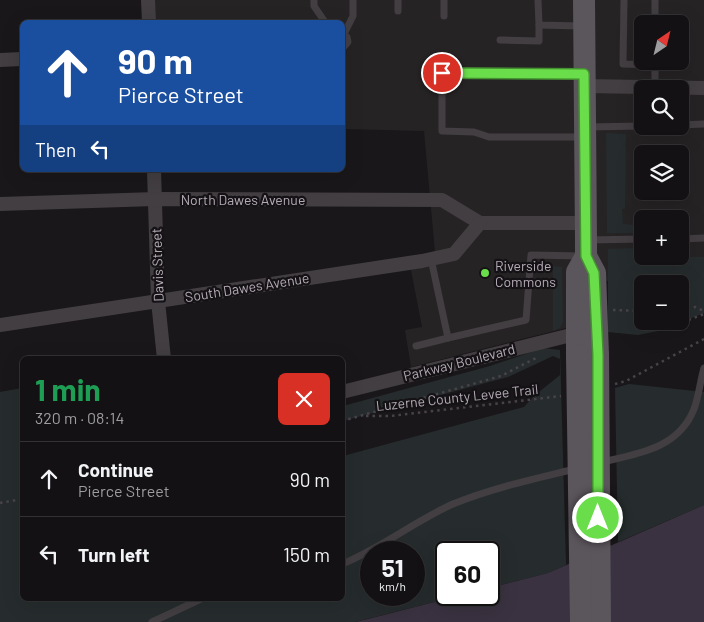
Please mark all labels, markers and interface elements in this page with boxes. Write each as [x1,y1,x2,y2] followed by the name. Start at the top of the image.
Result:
[634,15,689,70] north arrow
[634,15,689,330] map controls
[118,39,193,81] text: 90 m
[35,40,100,105] icon: ahead
[421,52,463,94] pin
[428,59,456,87] icon: arrive
[634,80,689,135] button: search
[118,81,244,107] text: Pierce Street
[86,135,114,163] icon: left
[35,138,76,161] text: Then
[634,145,689,200] button: layers
[181,191,305,208] street label: North Dawes Avenue
[634,210,689,265] button: +
[147,228,167,302] street label: Davis Street
[495,257,556,290] place label: Riverside Commons
[479,267,491,279] marker: Riverside Commons
[184,269,310,305] street label: South Dawes Avenue
[634,275,689,330] button: −
[401,340,517,384] street label: Parkway Boulevard
[35,371,101,407] text: 1 min
[278,373,330,425] button: close
[375,380,539,414] street label: Luzerne County Levee Trail
[35,408,124,427] text: 320 m · 08:14
[78,458,154,481] text: Continue
[35,465,63,493] icon: ahead
[290,468,330,491] text: 90 m
[78,481,170,500] text: Pierce Street
[571,491,623,543] position arrow
[35,540,63,568] icon: left
[435,541,500,606] speed limit sign: 60
[78,543,149,566] text: Turn left
[283,543,330,566] text: 150 m
[381,552,404,582] text: 51
[379,579,406,593] text: km/h

